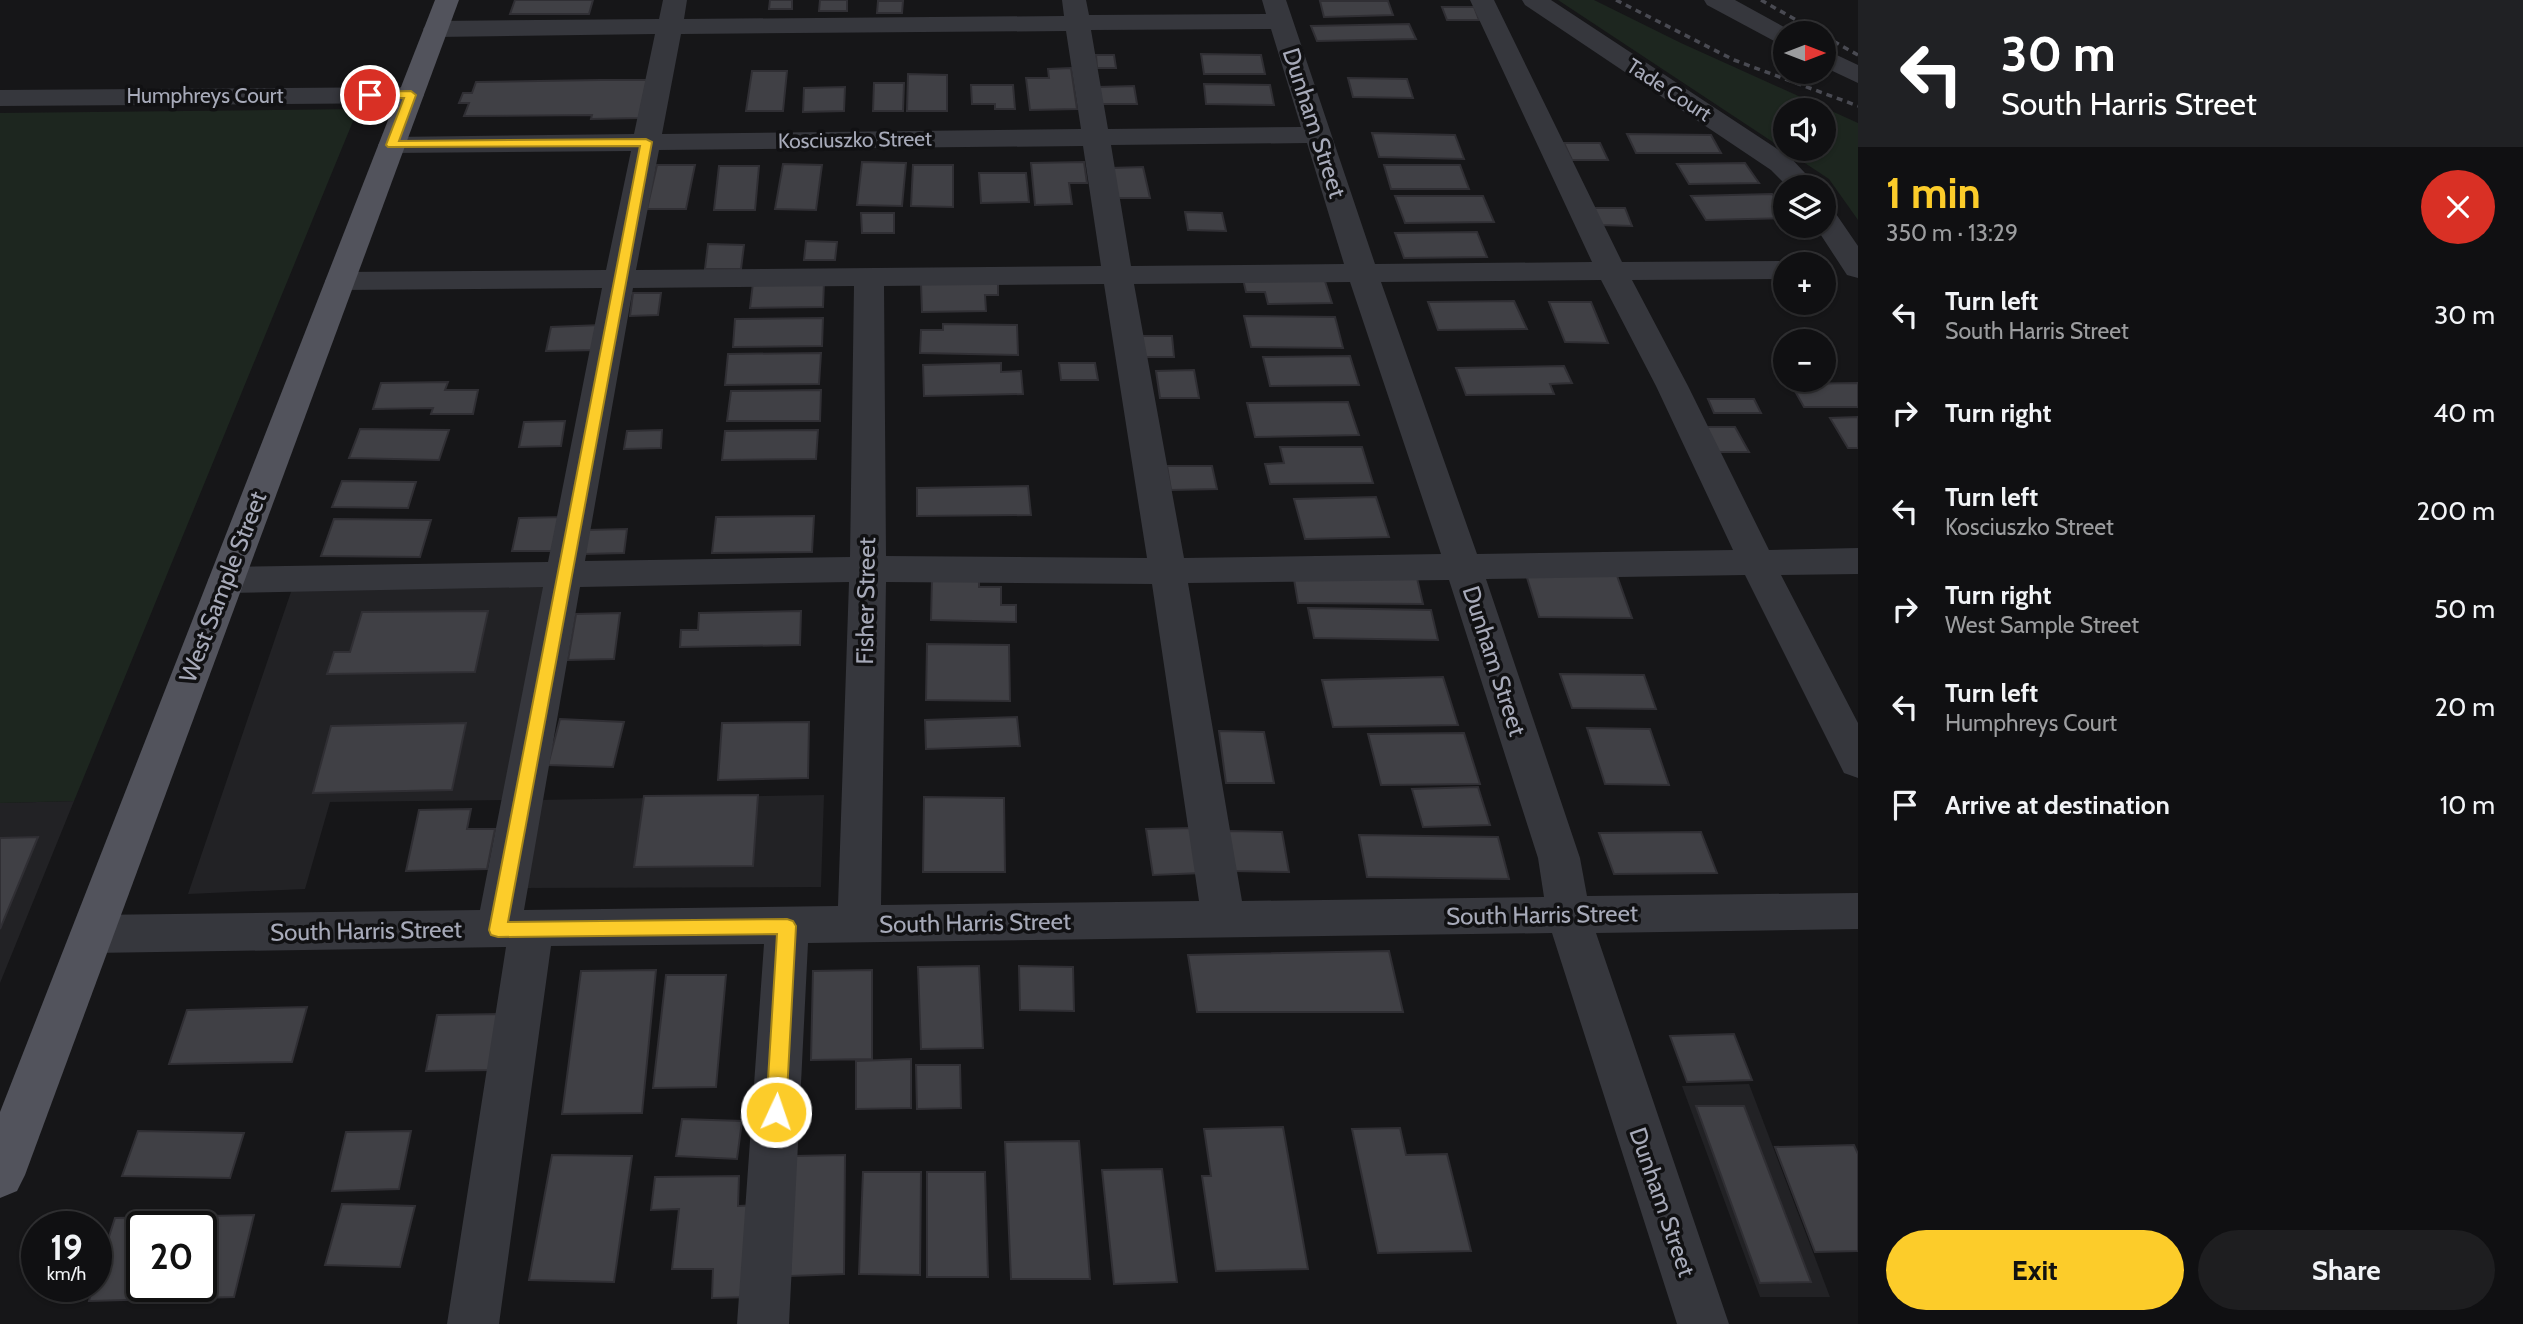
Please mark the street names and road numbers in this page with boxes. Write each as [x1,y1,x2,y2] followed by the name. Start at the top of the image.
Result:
[1277,44,1352,201] street label: Dunham Street
[1622,53,1716,126] street label: Tade Court
[127,83,283,108] street label: Humphreys Court
[778,126,932,153] street label: Kosciuszko Street
[173,487,272,686] street label: West Sample Street
[850,537,881,665] street label: Fisher Street
[1457,582,1532,739] street label: Dunham Street
[1446,898,1638,931] street label: South Harris Street
[879,906,1071,939] street label: South Harris Street
[270,914,462,947] street label: South Harris Street
[1623,1123,1702,1280] street label: Dunham Street

